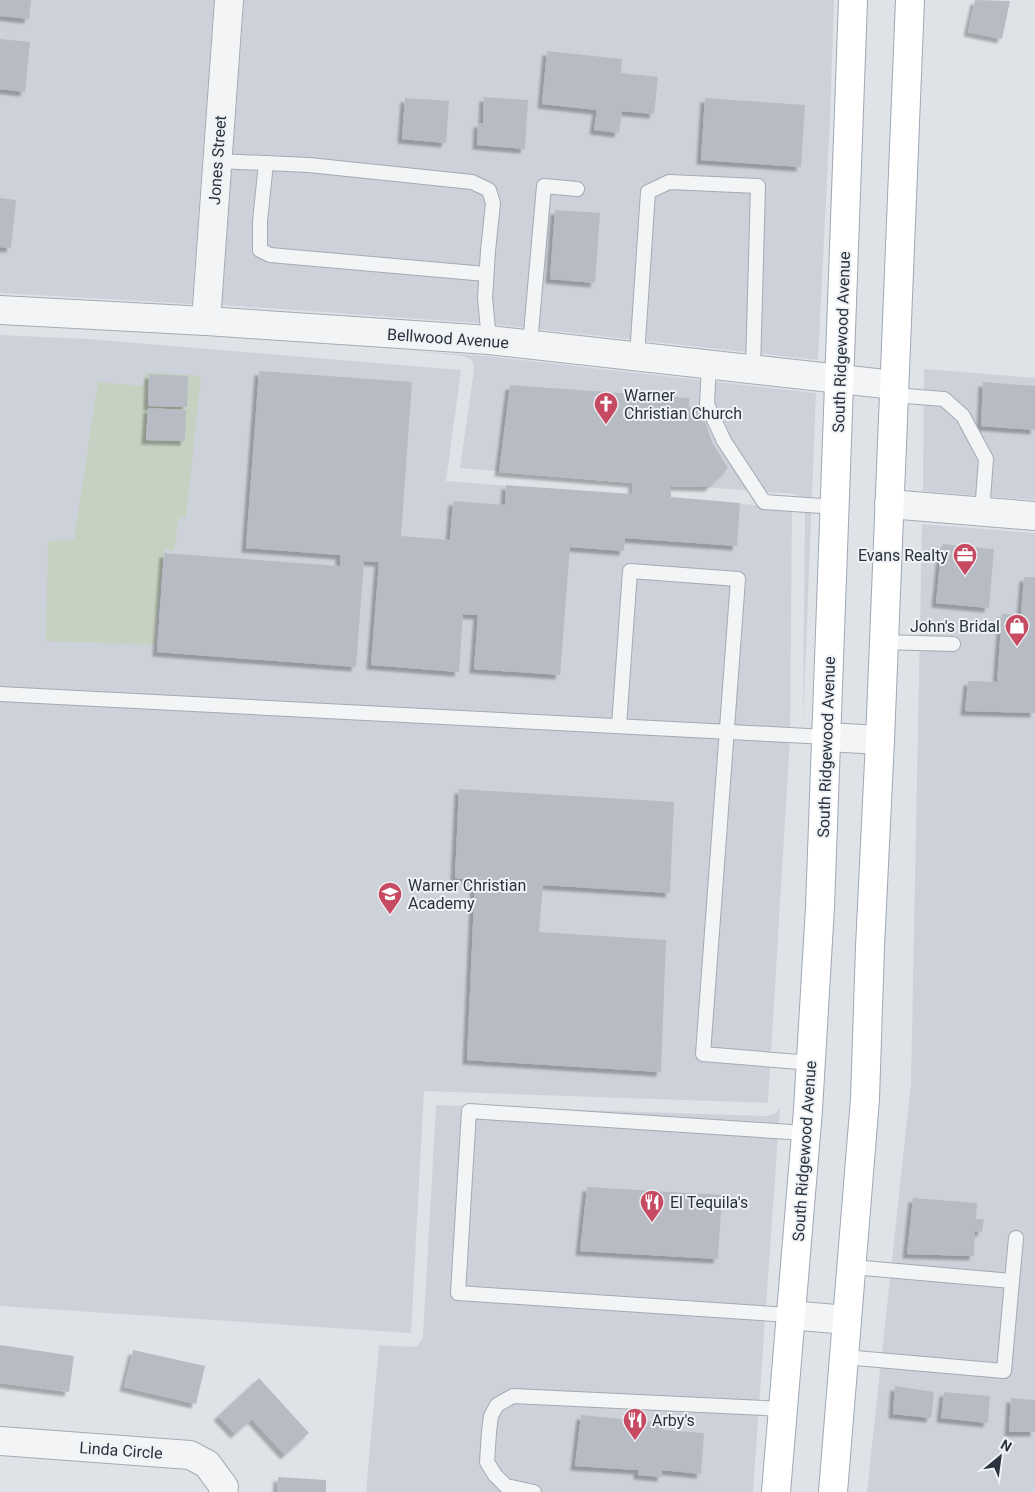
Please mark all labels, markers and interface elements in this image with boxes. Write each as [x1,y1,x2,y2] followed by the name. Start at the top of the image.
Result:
[205,115,230,205] street label: Jones Street
[829,251,854,433] street label: South Ridgewood Avenue
[387,325,509,352] street label: Bellwood Avenue
[624,386,742,423] place label: Warner Christian Church
[593,391,619,425] church icon: Warner Christian Church
[952,542,978,576] office icon: Evans Realty
[858,546,948,565] place label: Evans Realty
[1004,613,1030,647] shop icon: John's Bridal
[910,617,1000,636] place label: John's Bridal
[814,656,839,838] street label: South Ridgewood Avenue
[408,876,526,913] place label: Warner Christian Academy
[377,881,403,915] school or university icon: Warner Christian Academy
[789,1060,820,1242] street label: South Ridgewood Avenue
[639,1189,665,1223] restaurant icon: El Tequila's
[670,1193,748,1212] place label: El Tequila's
[622,1407,648,1441] restaurant icon: Arby's
[652,1411,695,1430] place label: Arby's
[975,1432,1025,1482] north arrow
[998,1436,1015,1455] text: N
[79,1438,163,1463] street label: Linda Circle

